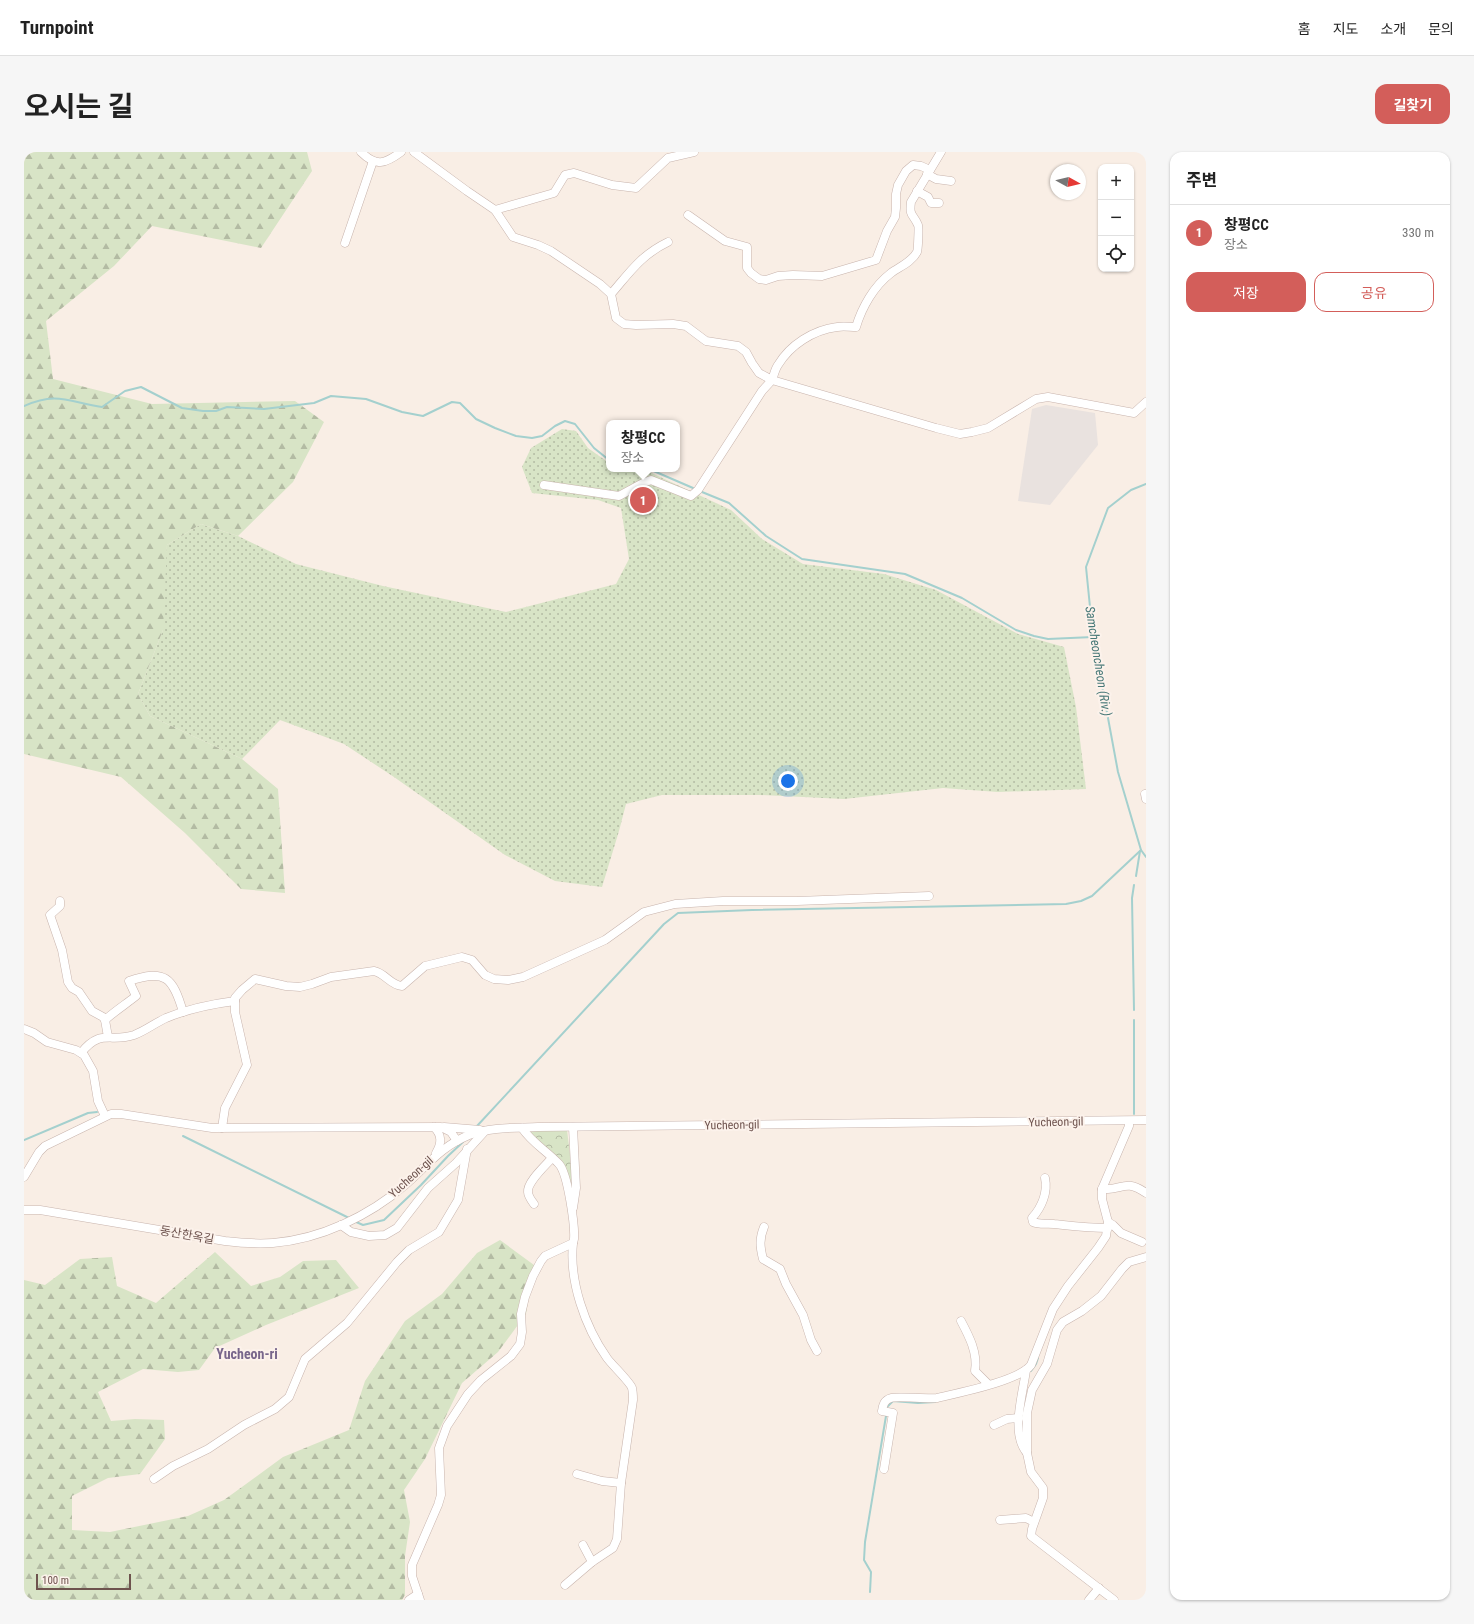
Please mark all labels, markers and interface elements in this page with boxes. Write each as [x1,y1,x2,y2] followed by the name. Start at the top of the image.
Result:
[20,16,94,39] text: Turnpoint
[1298,21,1311,37] text: 홈
[1333,21,1358,37] text: 지도
[1380,21,1406,37] text: 소개
[1428,21,1454,37] text: 문의
[1375,84,1450,124] button: 길찾기
[24,90,134,123] text: 오시는 길
[1050,164,1086,200] north arrow
[1098,164,1134,272] map controls
[1098,164,1134,200] button: +
[1186,170,1217,190] text: 주변
[1098,200,1134,236] button: −
[1224,216,1269,234] text: 창평CC
[1196,225,1202,240] text: 1
[1402,225,1434,240] text: 330 m
[1098,236,1134,272] button: locate
[1224,237,1248,252] text: 장소
[1186,272,1306,312] button: 저장
[1314,272,1434,312] button: 공유
[606,420,680,472] popup
[621,429,665,447] text: 창평CC
[621,450,645,465] text: 장소
[630,485,656,515] pin: 1
[1082,605,1115,717] water label: Samcheoncheon (Riv.)
[778,771,798,791] your location
[1028,1115,1084,1129] street label: Yucheon-gil
[704,1118,760,1132] street label: Yucheon-gil
[386,1153,436,1201] street label: Yucheon-gil
[159,1223,215,1247] street label: 동산한옥길
[216,1346,278,1362] district label: Yucheon-ri
[36,1572,131,1591] scale bar
[42,1574,69,1587] text: 100 m

